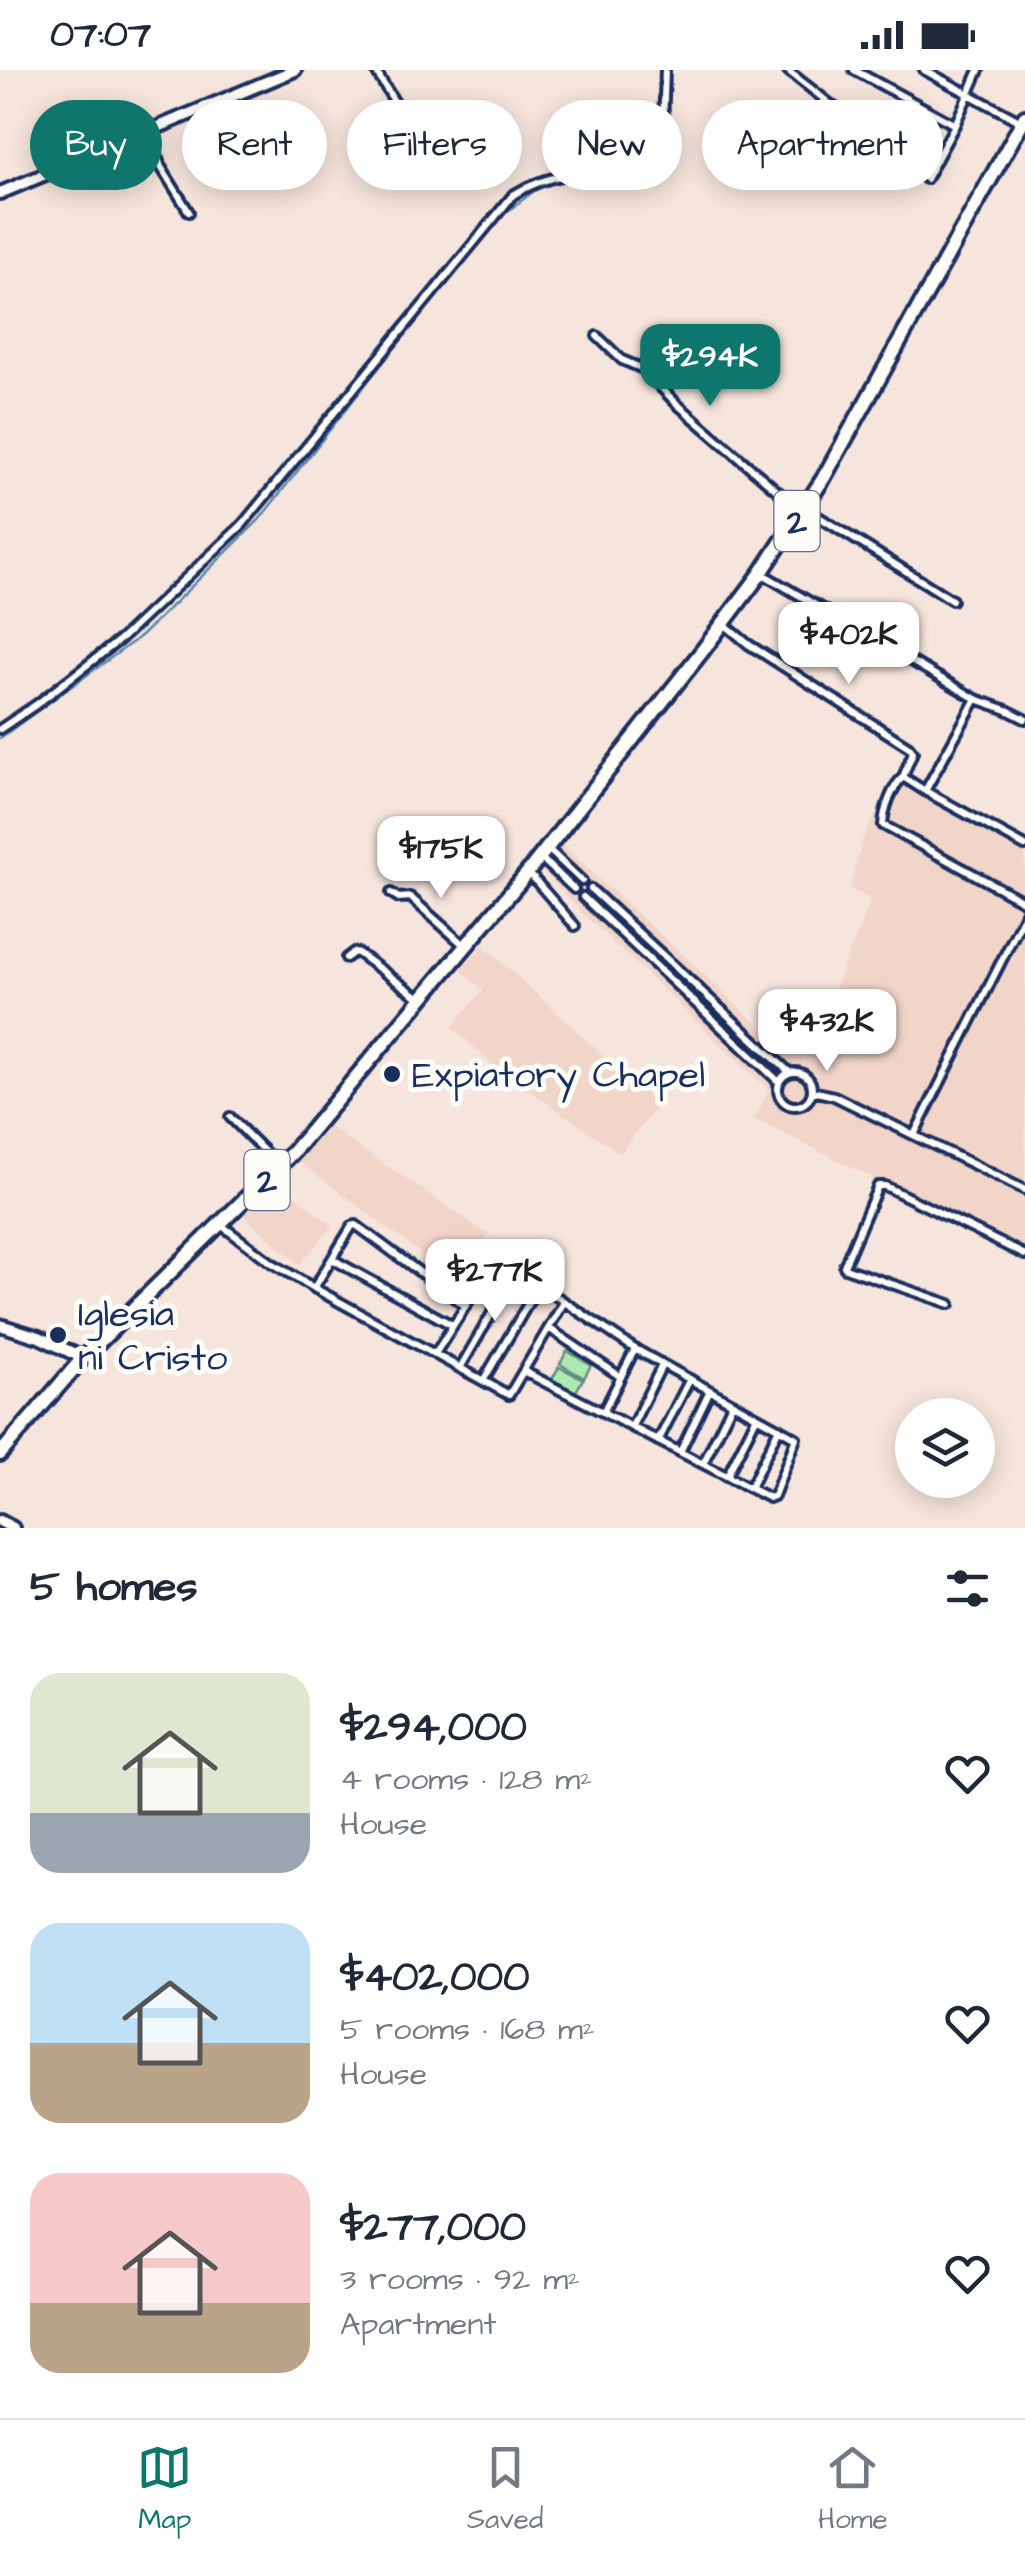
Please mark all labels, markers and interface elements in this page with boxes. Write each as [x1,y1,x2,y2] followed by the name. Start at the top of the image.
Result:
[50,9,151,61] text: 07:07
[30,100,162,190] chip: Buy
[182,100,327,190] chip: Rent
[347,100,522,190] chip: Filters
[542,100,682,190] chip: New
[702,100,943,190] chip: Apartment
[640,324,780,409] pin: $294K
[662,334,758,379] text: $294K
[774,491,820,551] road number: 2
[779,602,919,687] pin: $402K
[800,612,898,657] text: $402K
[371,816,511,901] pin: $175K
[399,826,483,871] text: $175K
[757,989,897,1074] pin: $432K
[780,999,874,1044] text: $432K
[412,1050,705,1103] place label: Expiatory Chapel
[381,1063,403,1085] marker: Expiatory Chapel
[244,1150,290,1210] road number: 2
[425,1239,565,1324] pin: $277K
[448,1249,542,1294] text: $277K
[78,1289,227,1385] place label: Iglesia ni Cristo
[47,1324,69,1346] marker: Iglesia ni Cristo
[895,1398,995,1498] map controls
[895,1398,995,1498] button: layers
[30,1559,197,1617] text: 5 homes
[940,1561,995,1616] icon: filters
[340,1699,527,1757] text: $294,000
[110,1713,230,1833] icon: home
[940,1746,995,1801] icon: heart
[340,1757,592,1802] text: 4 rooms · 128 m²
[340,1802,427,1847] text: House
[340,1949,529,2007] text: $402,000
[110,1963,230,2083] icon: home
[940,1996,995,2051] icon: heart
[340,2007,595,2052] text: 5 rooms · 168 m²
[340,2052,427,2097] text: House
[340,2199,526,2257] text: $277,000
[110,2213,230,2333] icon: home
[940,2246,995,2301] icon: heart
[340,2257,580,2302] text: 3 rooms · 92 m²
[340,2302,496,2347] text: Apartment
[137,2440,192,2539] tab: Map
[467,2440,543,2539] tab: Saved
[818,2440,888,2539] tab: Home

